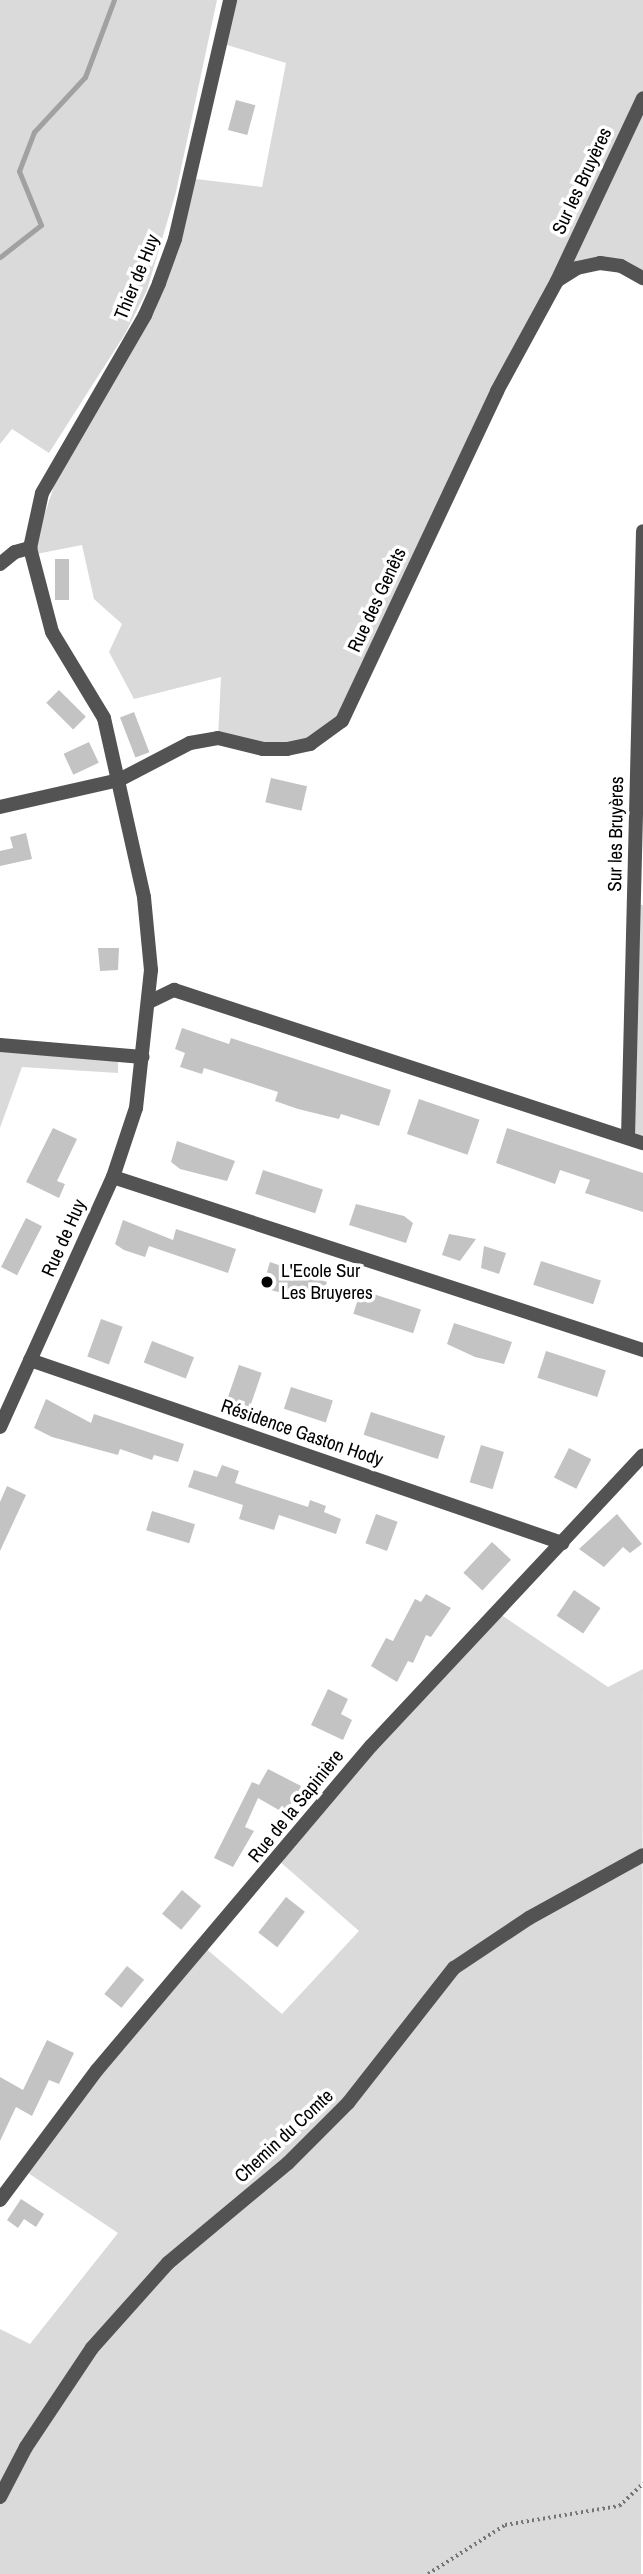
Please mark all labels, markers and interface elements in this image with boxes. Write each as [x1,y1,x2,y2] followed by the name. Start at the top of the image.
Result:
[547,124,617,238] street label: Sur les Bruyères
[110,231,164,323] street label: Thier de Huy
[343,544,411,656] street label: Rue des Genêts
[604,776,628,892] street label: Sur les Bruyères
[37,1196,91,1280] street label: Rue de Huy
[281,1260,373,1304] place label: L'Ecole Sur Les Bruyeres
[259,1274,275,1290] marker: L'Ecole Sur Les Bruyeres
[218,1395,386,1471] street label: Résidence Gaston Hody
[244,1745,348,1867] street label: Rue de la Sapinière
[230,2085,338,2187] street label: Chemin du Comte

